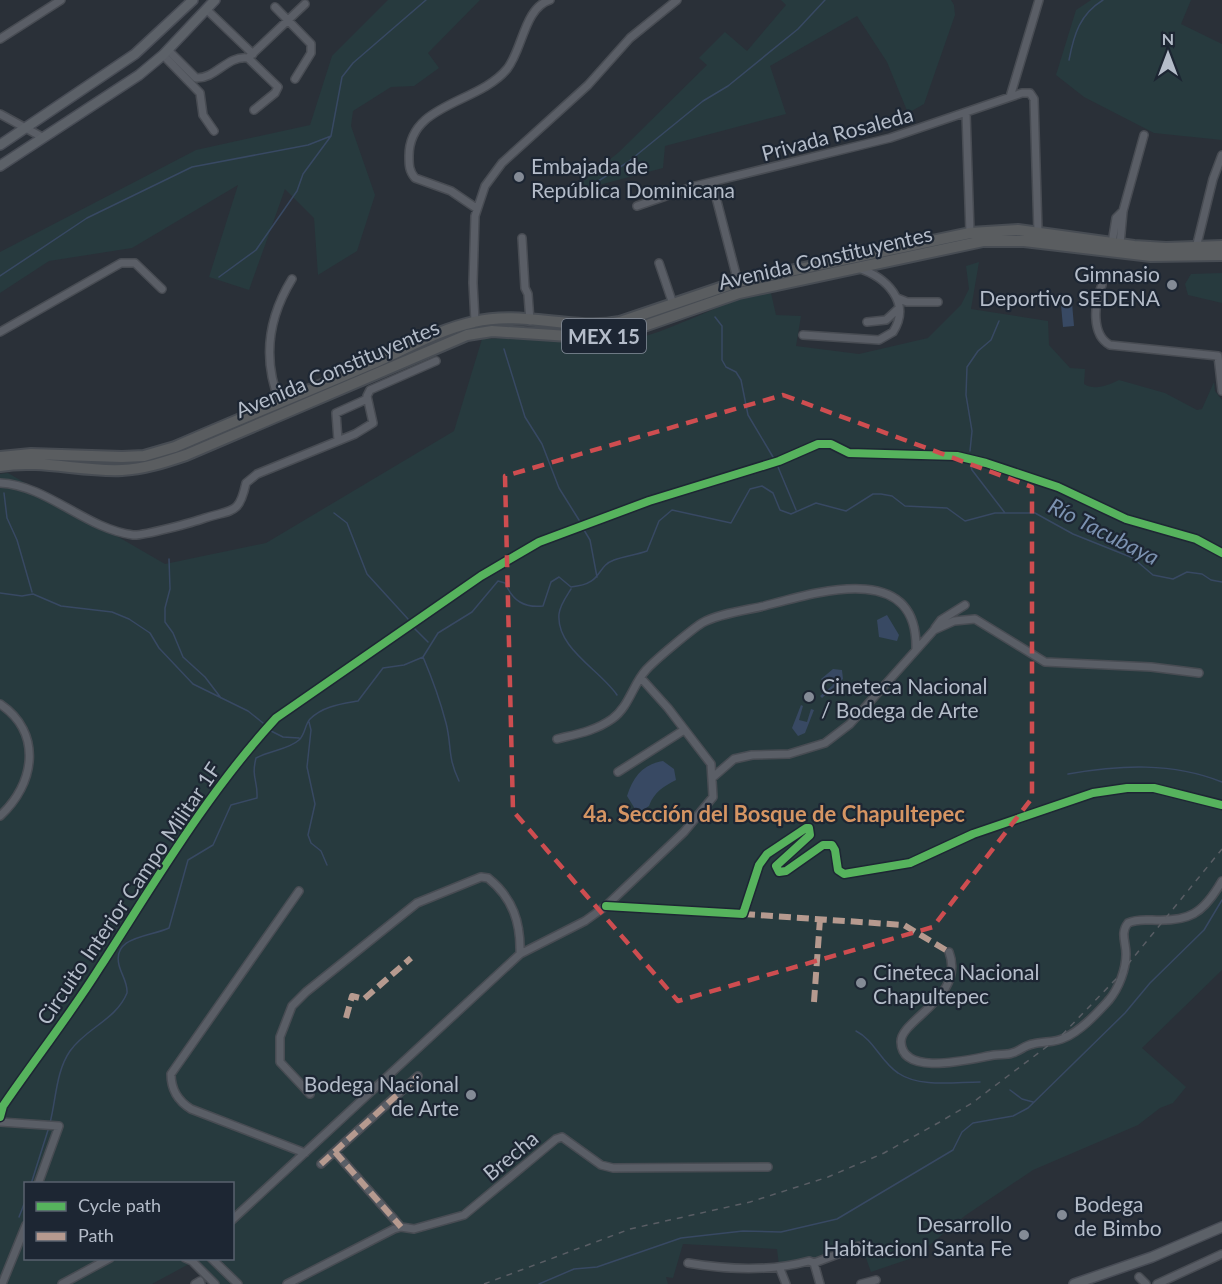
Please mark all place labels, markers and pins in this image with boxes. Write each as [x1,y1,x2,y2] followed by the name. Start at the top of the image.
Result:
[531,153,735,202] place label: Embajada de República Dominicana
[512,170,526,184] marker: Embajada de República Dominicana
[979,261,1161,310] place label: Gimnasio Deportivo SEDENA
[1165,278,1179,292] marker: Gimnasio Deportivo SEDENA
[821,673,987,722] place label: Cineteca Nacional / Bodega de Arte
[802,690,816,704] marker: Cineteca Nacional / Bodega de Arte
[873,959,1039,1008] place label: Cineteca Nacional Chapultepec
[854,976,868,990] marker: Cineteca Nacional Chapultepec
[304,1071,459,1120] place label: Bodega Nacional de Arte
[464,1088,478,1102] marker: Bodega Nacional de Arte
[1074,1191,1162,1240] place label: Bodega de Bimbo
[1055,1208,1069,1222] marker: Bodega de Bimbo
[823,1211,1012,1260] place label: Desarrollo Habitacionl Santa Fe
[1017,1228,1031,1242] marker: Desarrollo Habitacionl Santa Fe

